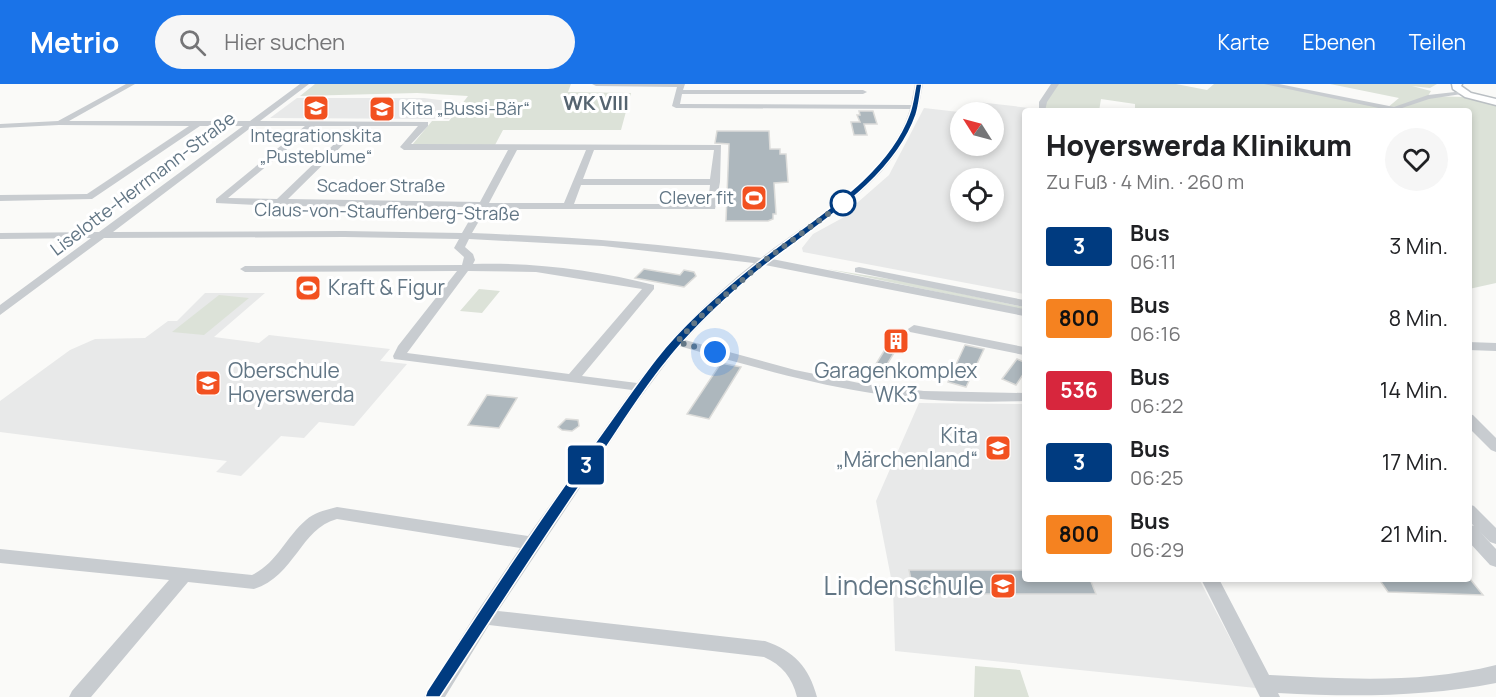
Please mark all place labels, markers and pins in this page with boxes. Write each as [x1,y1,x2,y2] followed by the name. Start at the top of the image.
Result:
[301,93,331,123] school or university icon: Integrationskita „Pusteblume“
[367,94,397,124] school or university icon: Kita „Bussi-Bär“
[401,96,530,120] place label: Kita „Bussi-Bär“
[250,123,382,168] place label: Integrationskita „Pusteblume“
[739,183,769,213] sports icon: Clever fit
[659,185,734,209] place label: Clever fit
[830,190,856,216] unlabelled marker
[293,273,323,303] sports icon: Kraft & Figur
[328,273,446,301] place label: Kraft & Figur
[881,326,911,356] building icon: Garagenkomplex WK3
[228,356,355,408] place label: Oberschule Hoyerswerda
[815,356,977,408] place label: Garagenkomplex WK3
[193,368,223,398] school or university icon: Oberschule Hoyerswerda
[836,421,978,473] place label: Kita „Märchenland“
[983,433,1013,463] school or university icon: Kita „Märchenland“
[823,567,984,603] place label: Lindenschule
[988,571,1018,601] school or university icon: Lindenschule

